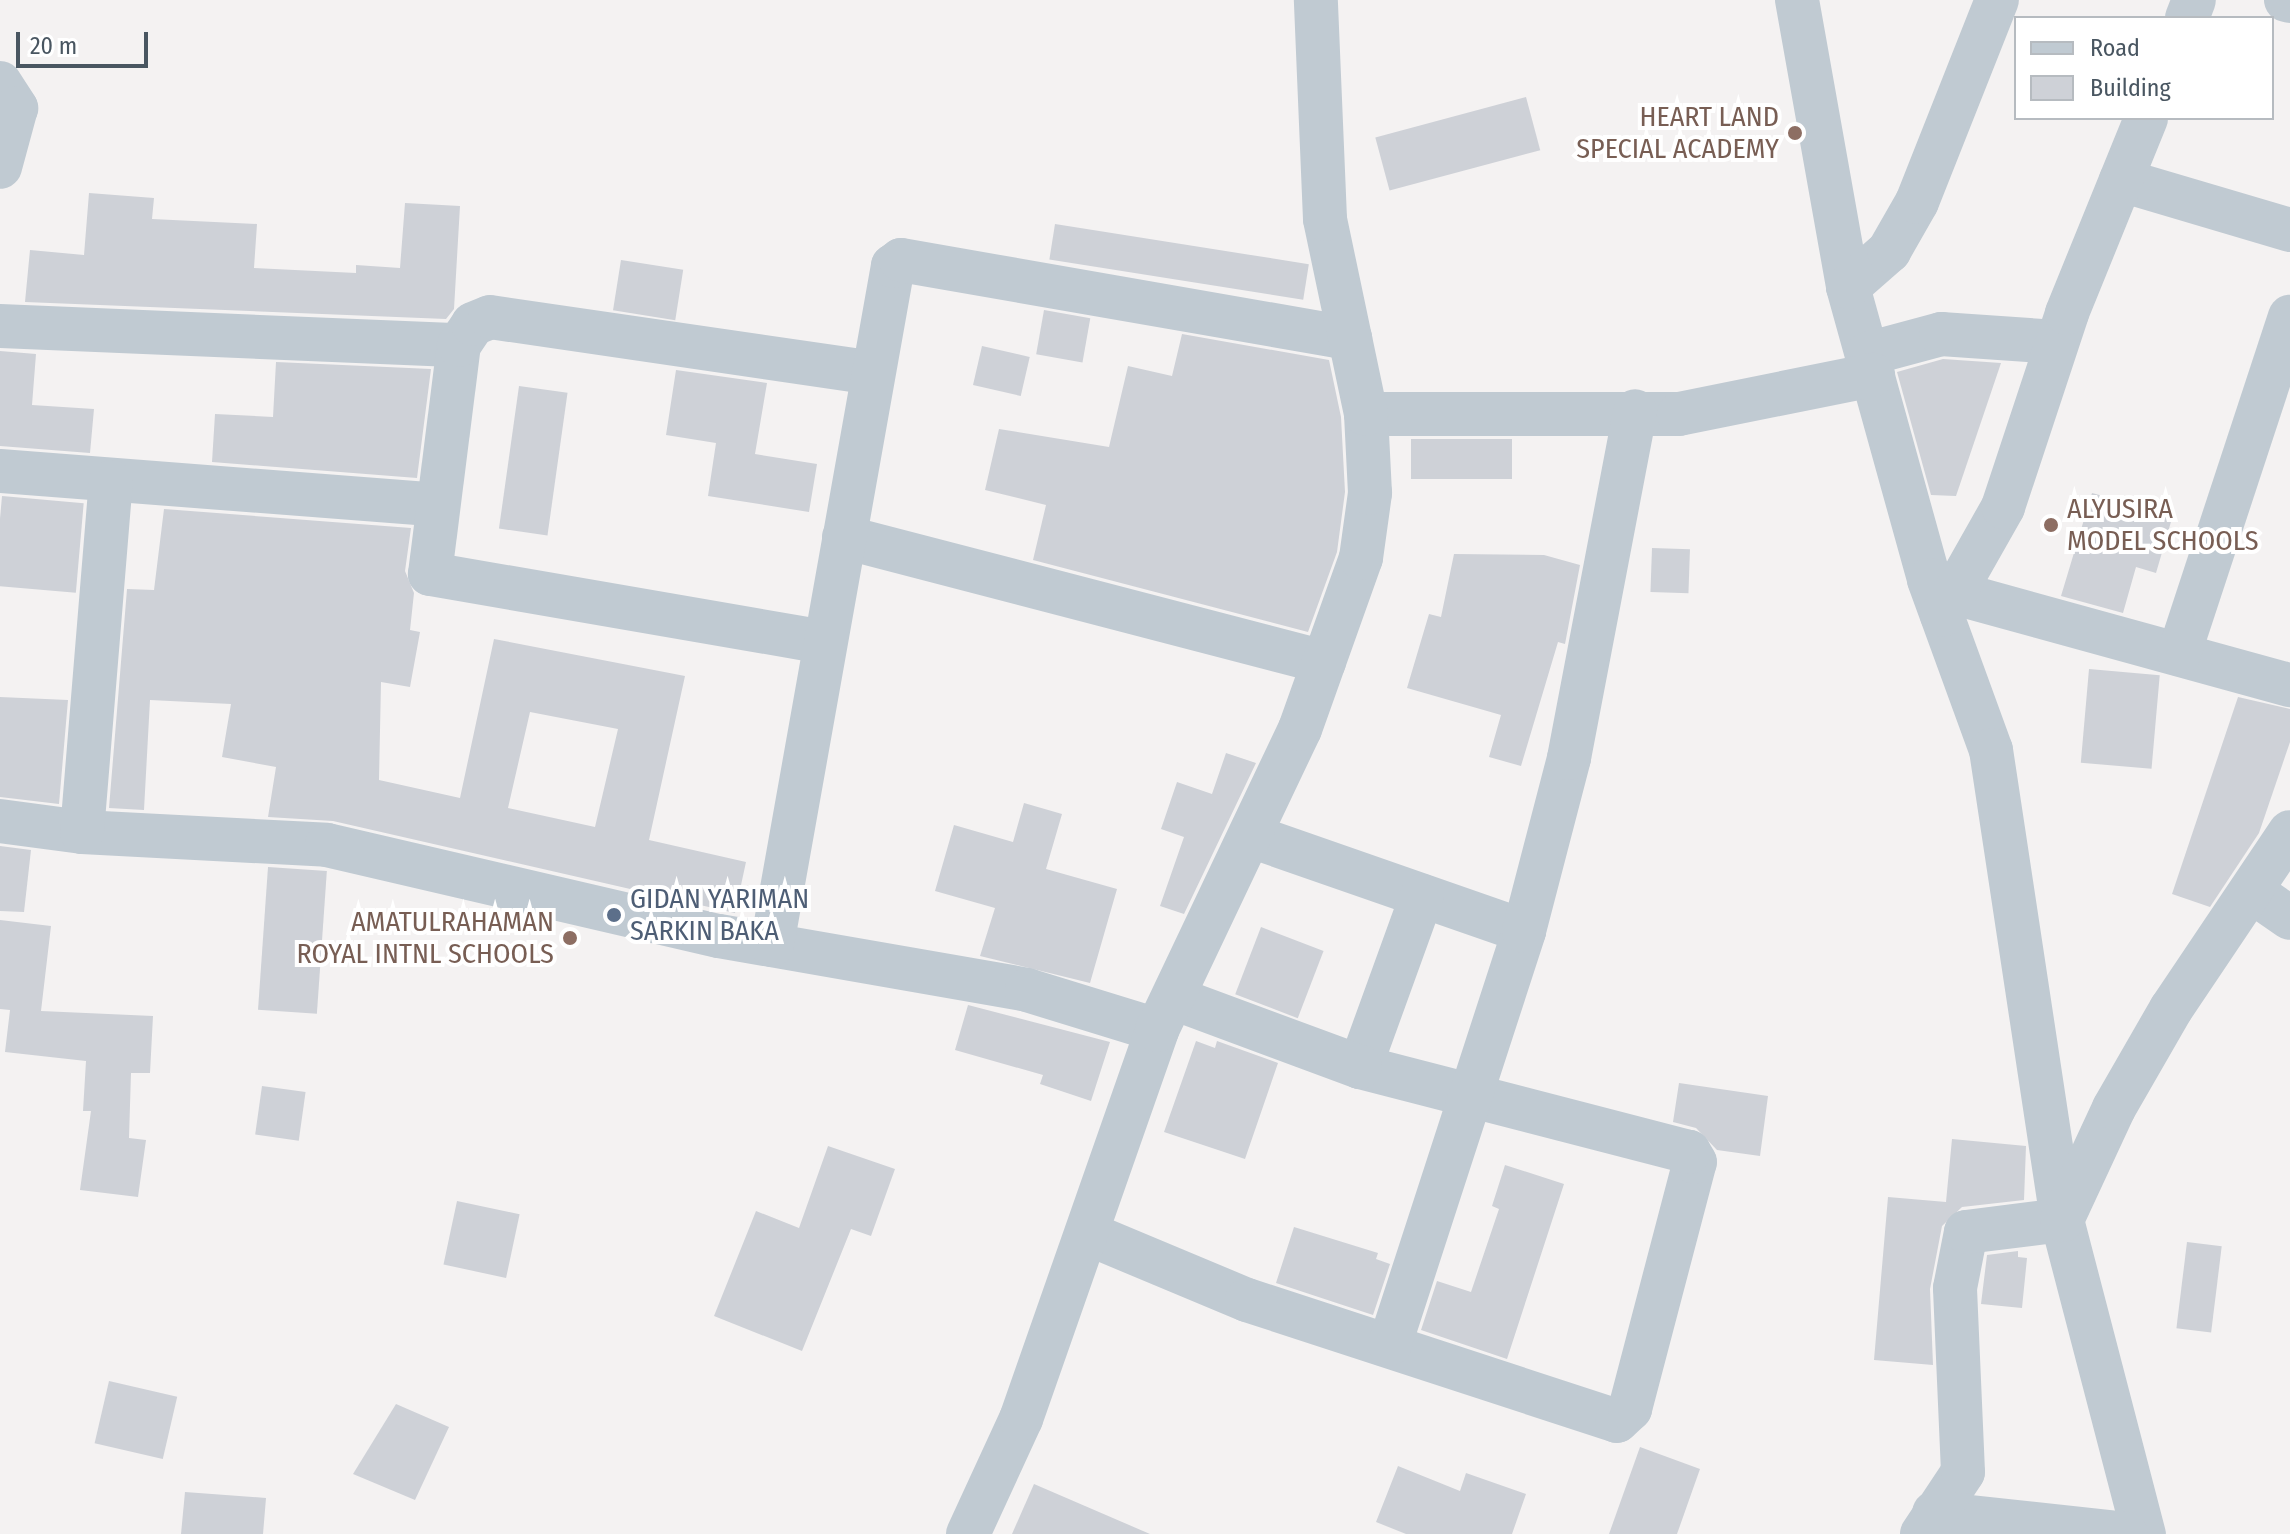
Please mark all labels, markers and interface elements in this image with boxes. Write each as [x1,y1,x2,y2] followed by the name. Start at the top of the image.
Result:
[20,16,152,66] scale bar
[2014,16,2274,120] legend
[30,32,77,60] text: 20 m
[2090,34,2140,62] text: Road
[2090,74,2171,102] text: Building
[1576,100,1779,166] place label: HEART LAND SPECIAL ACADEMY
[1786,124,1804,142] marker: HEART LAND SPECIAL ACADEMY
[2067,492,2259,558] place label: ALYUSIRA MODEL SCHOOLS
[2042,516,2060,534] marker: ALYUSIRA MODEL SCHOOLS
[630,882,809,948] place label: GIDAN YARIMAN SARKIN BAKA
[297,905,554,971] place label: AMATULRAHAMAN ROYAL INTNL SCHOOLS
[605,906,623,924] marker: GIDAN YARIMAN SARKIN BAKA
[561,929,579,947] marker: AMATULRAHAMAN ROYAL INTNL SCHOOLS

